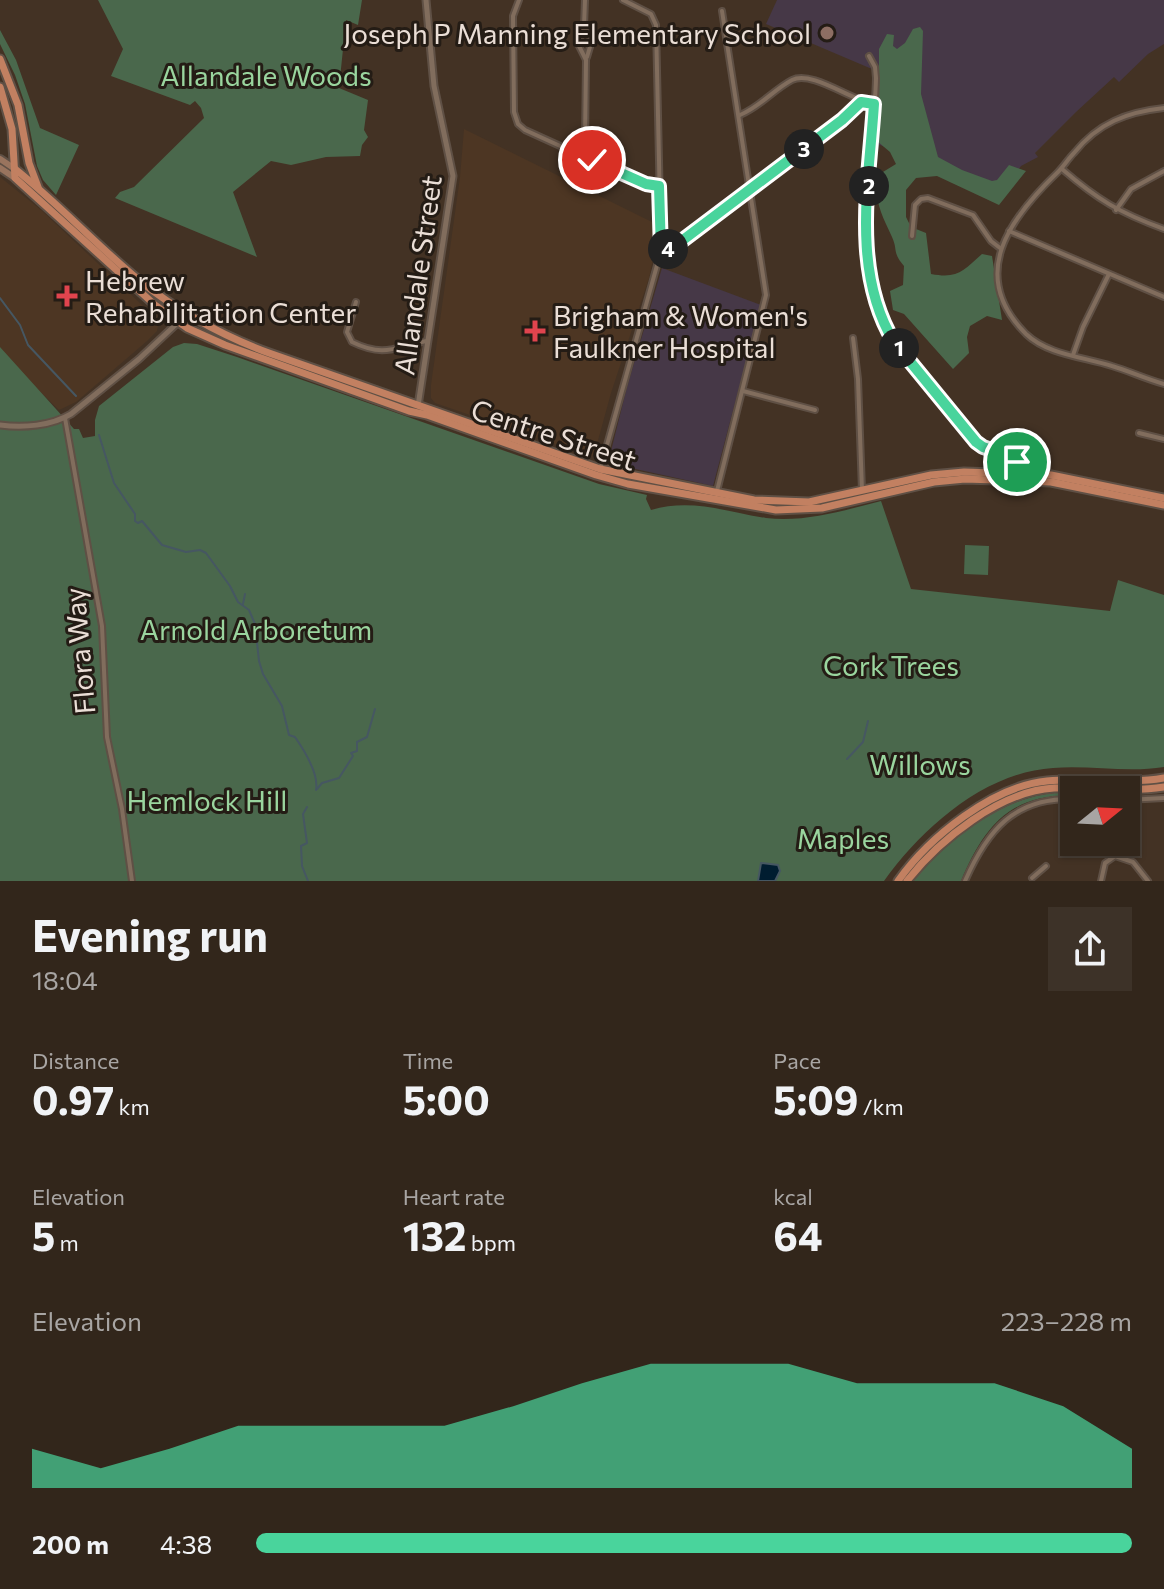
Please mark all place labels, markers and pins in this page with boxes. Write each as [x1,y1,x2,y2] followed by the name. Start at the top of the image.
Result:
[343,16,811,50] place label: Joseph P Manning Elementary School
[818,24,836,42] marker: Joseph P Manning Elementary School
[558,126,626,194] pin
[784,129,824,169] pin: 3
[849,166,889,206] pin: 2
[648,229,688,269] pin: 4
[85,263,357,329] place label: Hebrew Rehabilitation Center
[56,285,78,307] marker: Hebrew Rehabilitation Center
[553,298,808,364] place label: Brigham & Women's Faulkner Hospital
[524,320,546,342] marker: Brigham & Women's Faulkner Hospital
[879,328,919,368] pin: 1
[983,428,1051,496] pin

